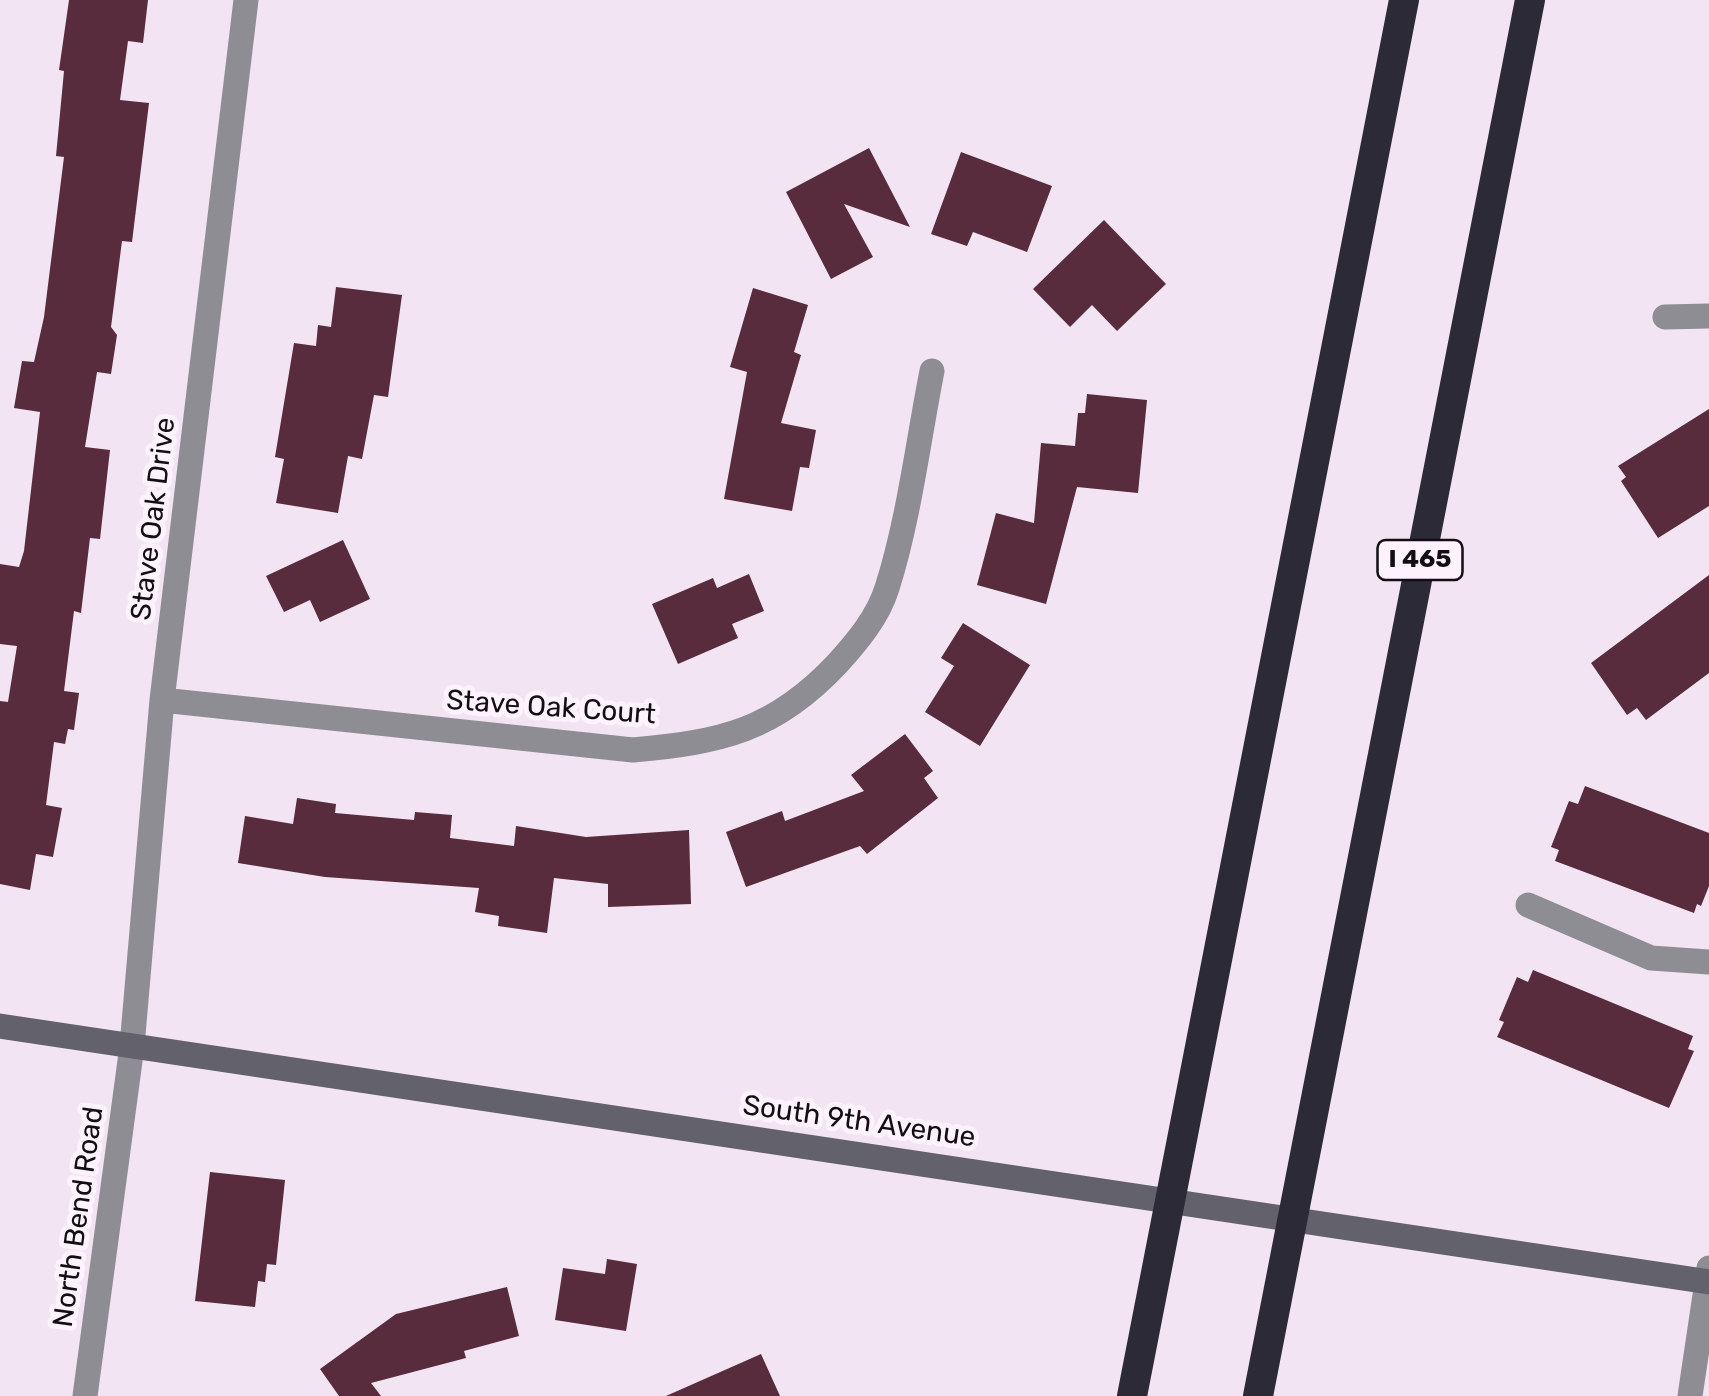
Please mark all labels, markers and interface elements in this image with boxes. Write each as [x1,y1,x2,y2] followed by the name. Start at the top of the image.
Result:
[125,416,183,622] street label: Stave Oak Drive
[1378,540,1462,580] road number: I 465
[445,684,657,732] street label: Stave Oak Court
[740,1089,978,1155] street label: South 9th Avenue
[47,1105,111,1329] street label: North Bend Road

